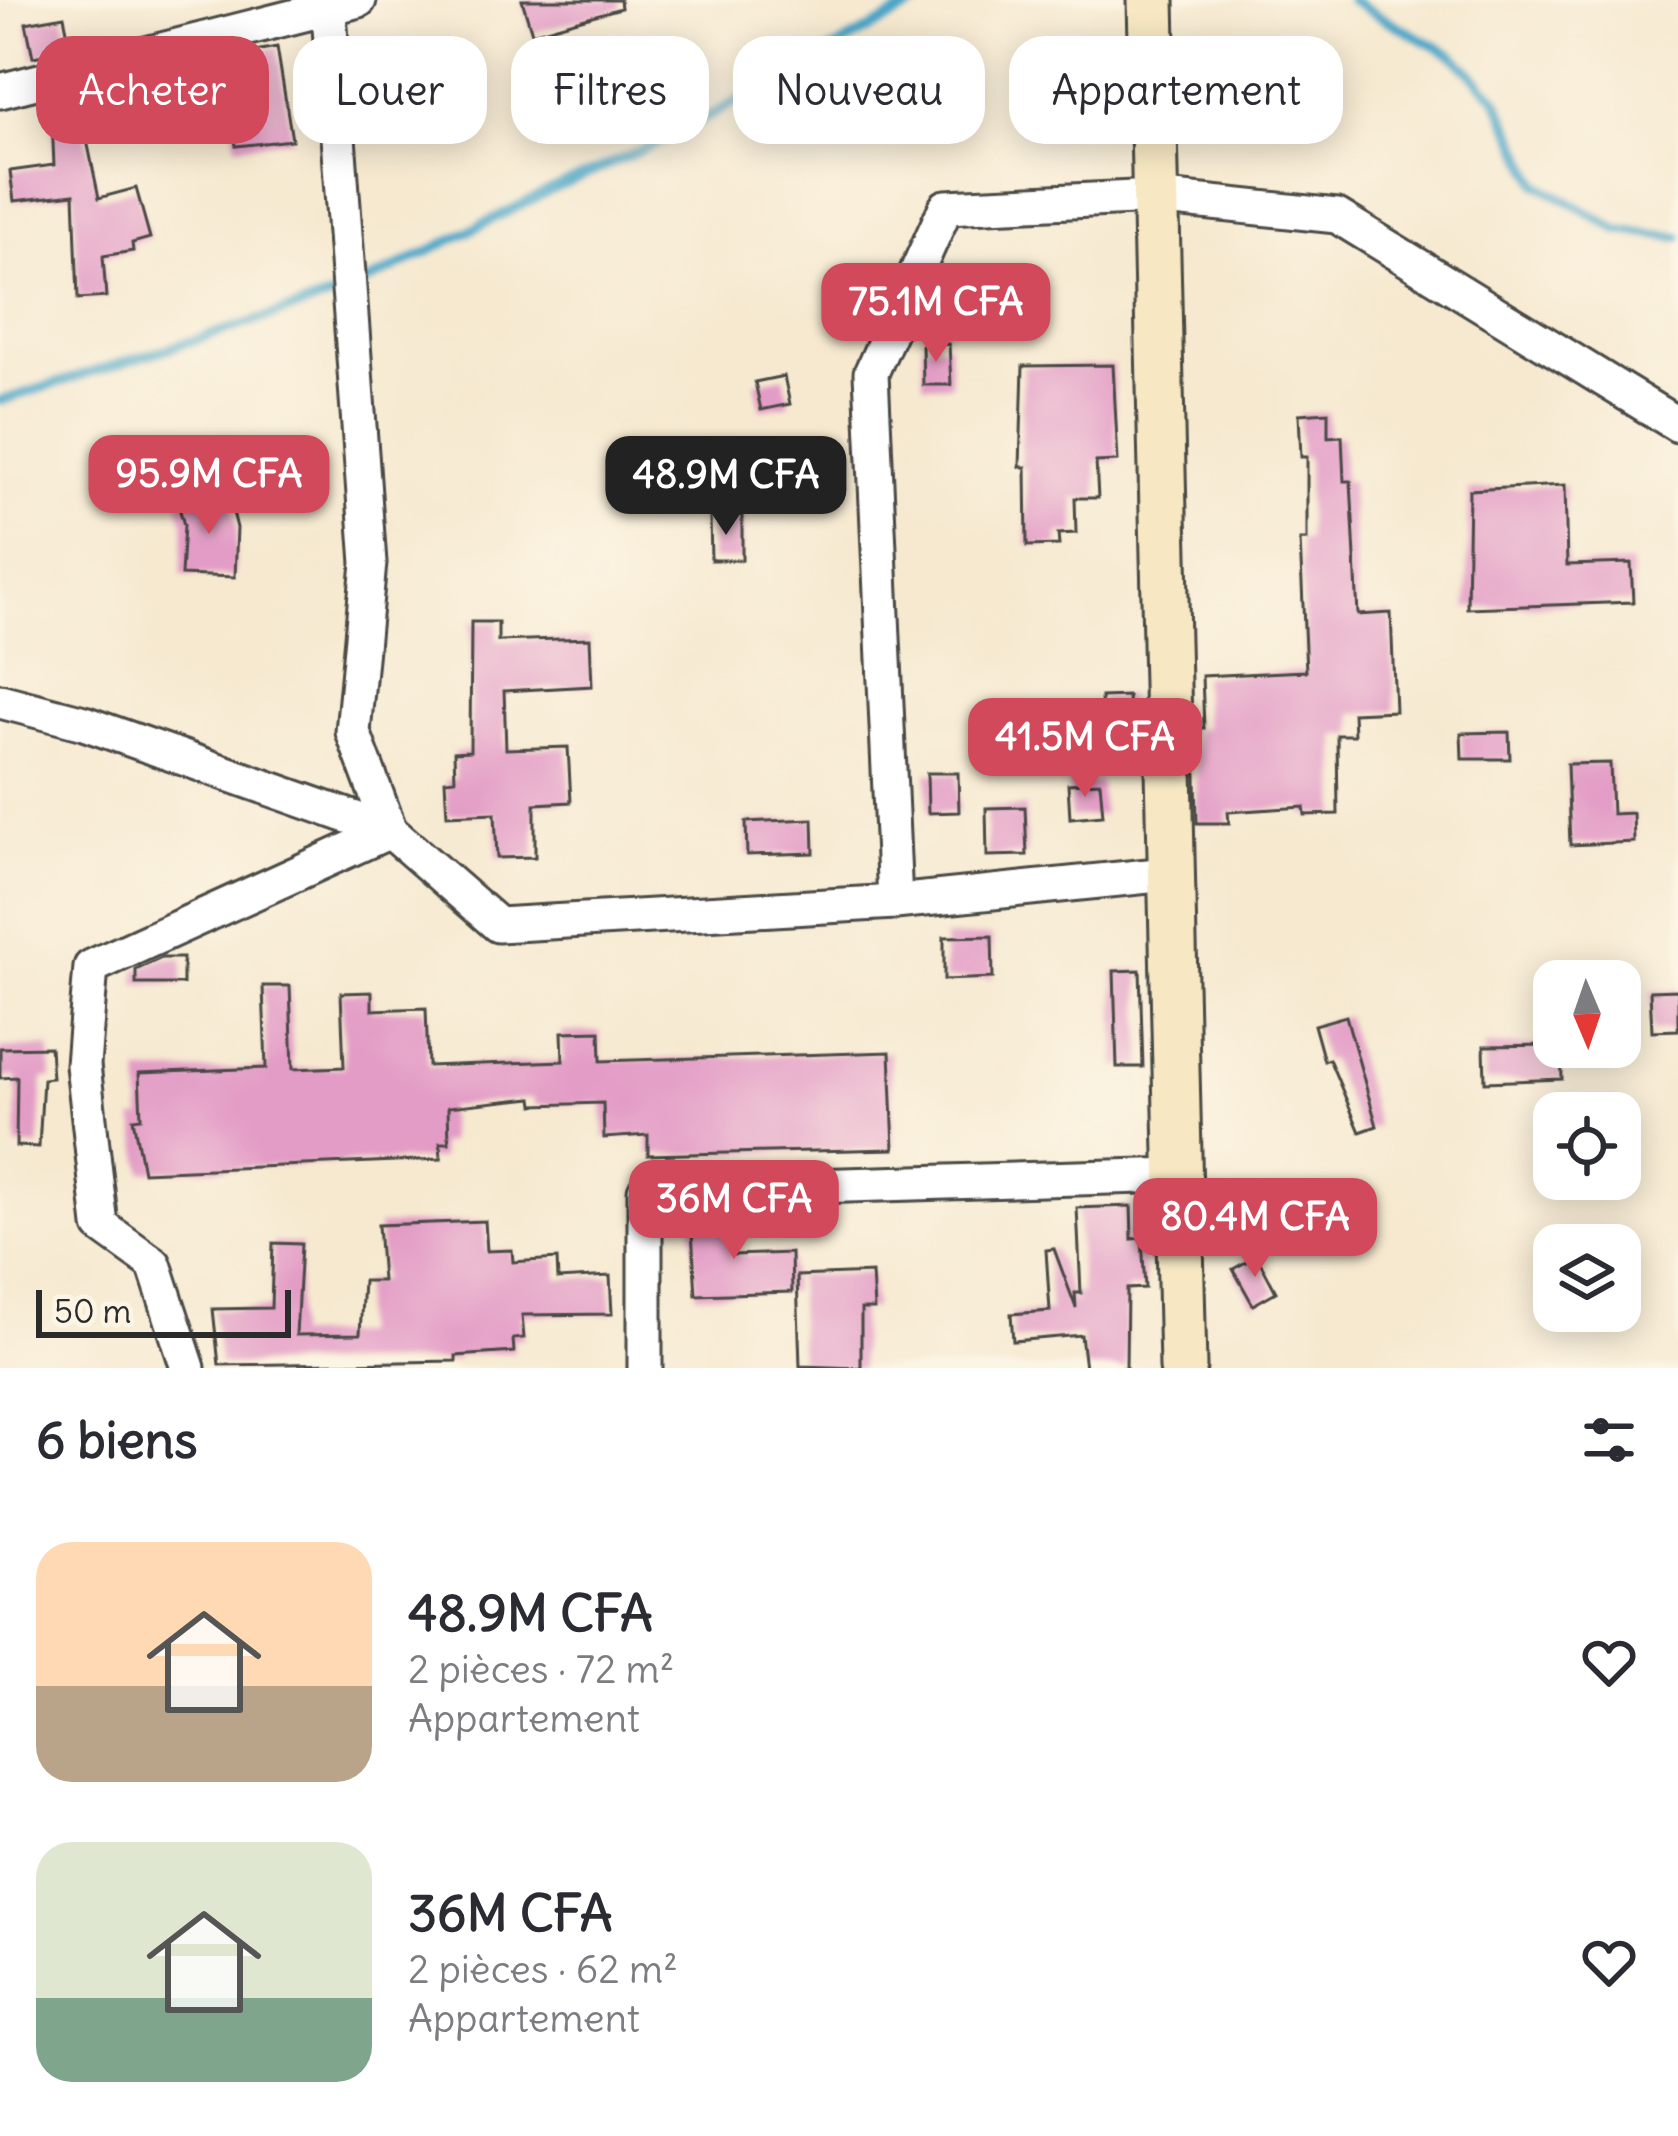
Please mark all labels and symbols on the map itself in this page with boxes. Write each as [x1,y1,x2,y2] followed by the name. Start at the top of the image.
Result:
[799,263,1073,365] pin: 75.1M CFA
[72,435,346,537] pin: 95.9M CFA
[589,436,863,538] pin: 48.9M CFA
[948,698,1222,800] pin: 41.5M CFA
[1533,960,1641,1068] north arrow
[623,1160,845,1262] pin: 36M CFA
[1118,1178,1392,1280] pin: 80.4M CFA
[36,1284,291,1337] scale bar

